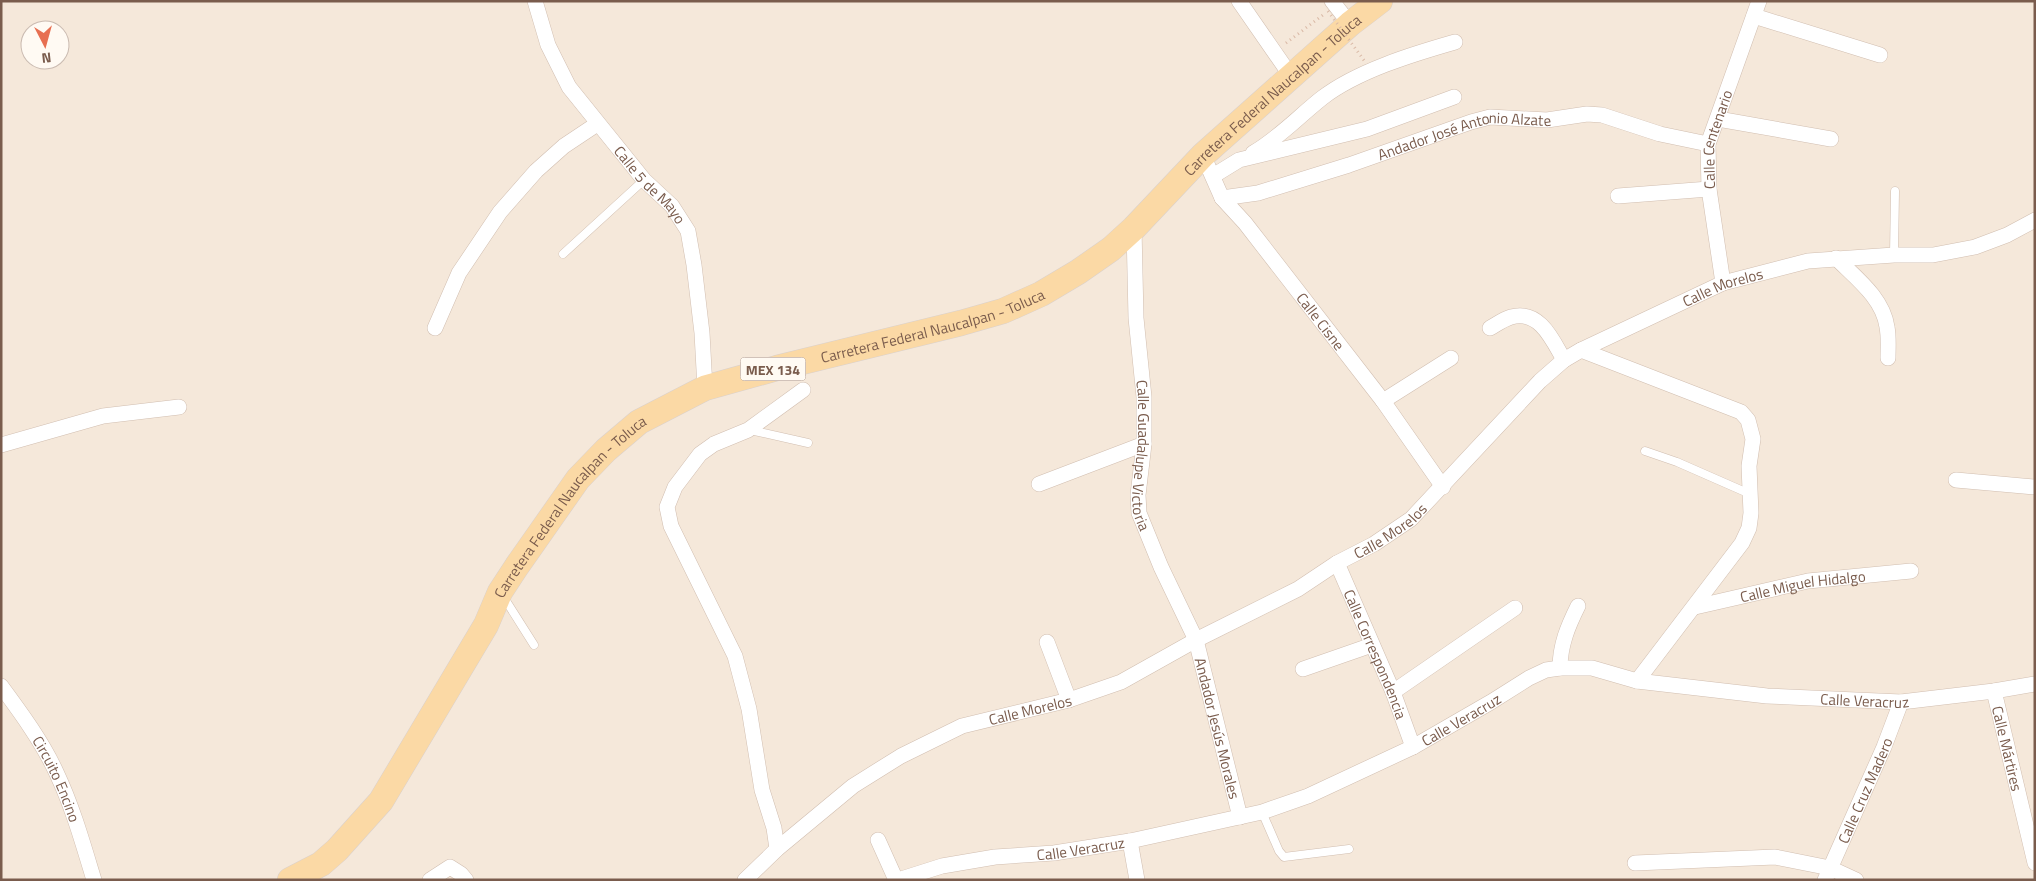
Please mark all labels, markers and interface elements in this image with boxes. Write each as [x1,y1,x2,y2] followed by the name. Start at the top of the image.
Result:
[1178,8,1366,181] street label: Carretera Federal Naucalpan - Toluca
[20,20,70,70] north arrow
[40,47,52,69] text: N
[1696,86,1738,189] street label: Calle Centenario
[1374,105,1553,166] street label: Andador José Antonio Alzate
[609,140,692,228] street label: Calle 5 de Mayo
[1678,262,1765,312] street label: Calle Morelos
[818,282,1049,368] street label: Carretera Federal Naucalpan - Toluca
[1291,287,1351,355] street label: Calle Cisne
[740,358,806,380] road number: MEX 134
[1127,379,1157,535] street label: Calle Guadalupe Victoria
[487,409,650,601] street label: Carretera Federal Naucalpan - Toluca
[1349,498,1432,564] street label: Calle Morelos
[1738,564,1867,608] street label: Calle Miguel Hidalgo
[1338,585,1414,723] street label: Calle Correspondencia
[1189,655,1247,801] street label: Andador Jesús Morales
[1417,687,1505,751] street label: Calle Veracruz
[1820,687,1910,714] street label: Calle Veracruz
[986,688,1074,731] street label: Calle Morelos
[1986,703,2029,793] street label: Calle Mártires
[27,731,87,825] street label: Circuito Encino
[1831,734,1898,847] street label: Calle Cruz Madero
[1036,831,1126,866] street label: Calle Veracruz

